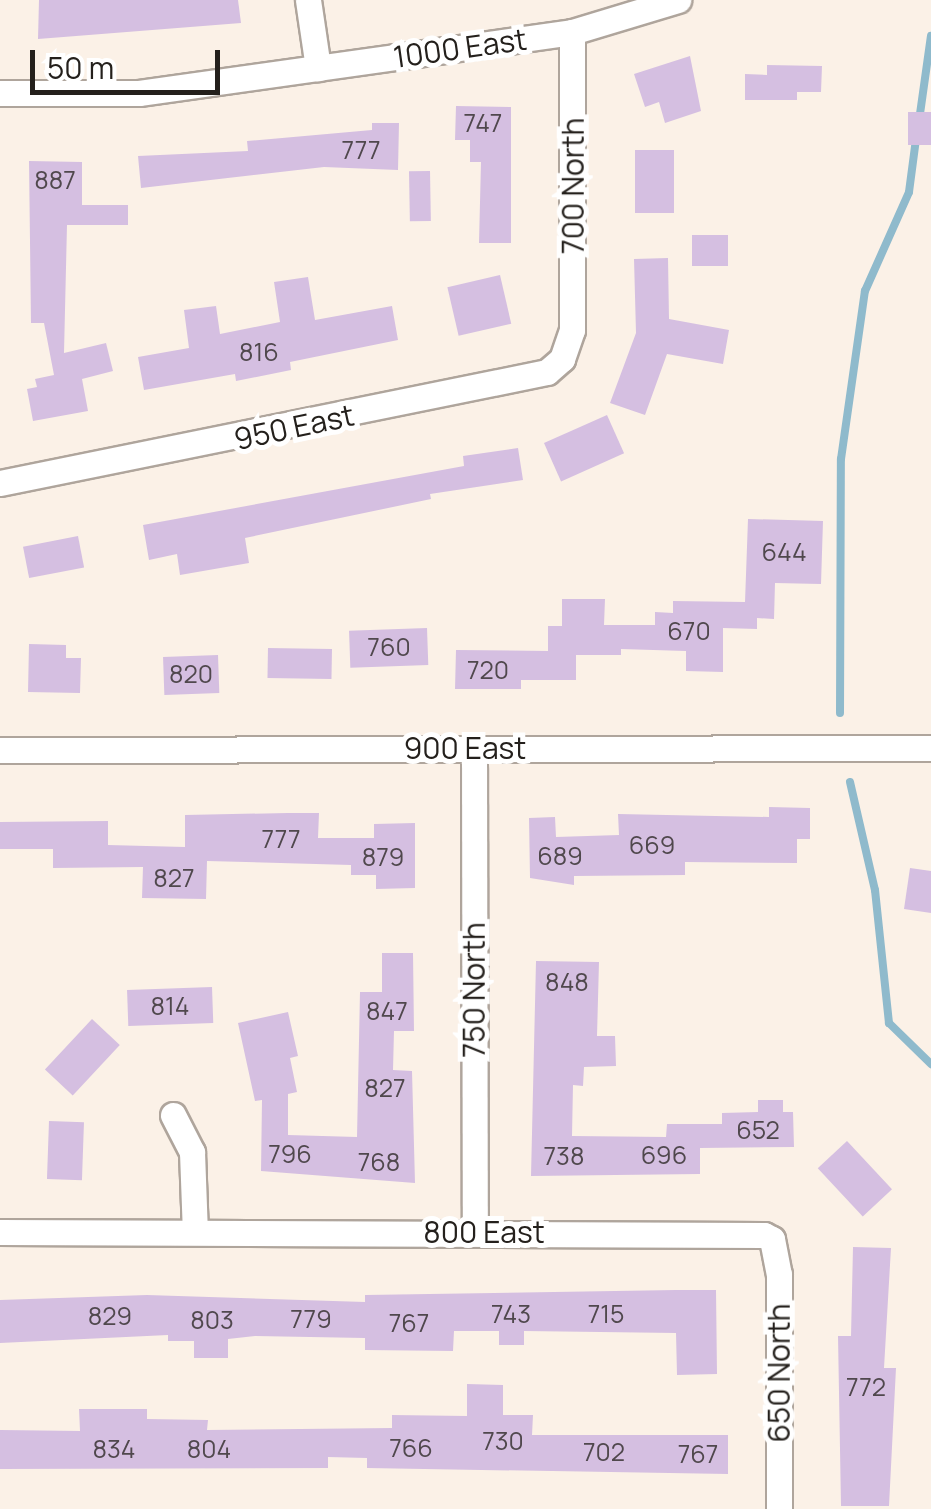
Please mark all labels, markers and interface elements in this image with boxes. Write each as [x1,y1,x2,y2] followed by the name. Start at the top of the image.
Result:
[391,21,529,75] street label: 1000 East
[35,30,225,92] scale bar
[47,47,114,88] text: 50 m
[464,108,502,138] house number: 747
[555,118,591,254] street label: 700 North
[342,135,380,165] house number: 777
[34,165,76,195] house number: 887
[239,337,279,367] house number: 816
[231,397,357,457] street label: 950 East
[761,537,807,567] house number: 644
[667,616,711,646] house number: 670
[367,632,411,662] house number: 760
[467,655,509,685] house number: 720
[169,659,213,689] house number: 820
[404,730,526,766] street label: 900 East
[262,824,300,854] house number: 777
[629,830,675,860] house number: 669
[537,841,583,871] house number: 689
[362,842,404,872] house number: 879
[153,863,195,893] house number: 827
[456,922,492,1058] street label: 750 North
[545,967,589,997] house number: 848
[151,991,189,1021] house number: 814
[366,996,408,1026] house number: 847
[364,1073,406,1103] house number: 827
[736,1115,780,1145] house number: 652
[268,1139,312,1169] house number: 796
[641,1140,687,1170] house number: 696
[544,1141,584,1171] house number: 738
[358,1147,400,1177] house number: 768
[423,1214,545,1250] street label: 800 East
[491,1299,531,1329] house number: 743
[588,1299,624,1329] house number: 715
[88,1301,132,1331] house number: 829
[761,1303,797,1443] street label: 650 North
[290,1304,332,1334] house number: 779
[190,1305,234,1335] house number: 803
[389,1308,429,1338] house number: 767
[846,1372,886,1402] house number: 772
[482,1426,524,1456] house number: 730
[389,1433,433,1463] house number: 766
[92,1434,136,1464] house number: 834
[187,1434,231,1464] house number: 804
[583,1437,625,1467] house number: 702
[678,1439,718,1469] house number: 767

